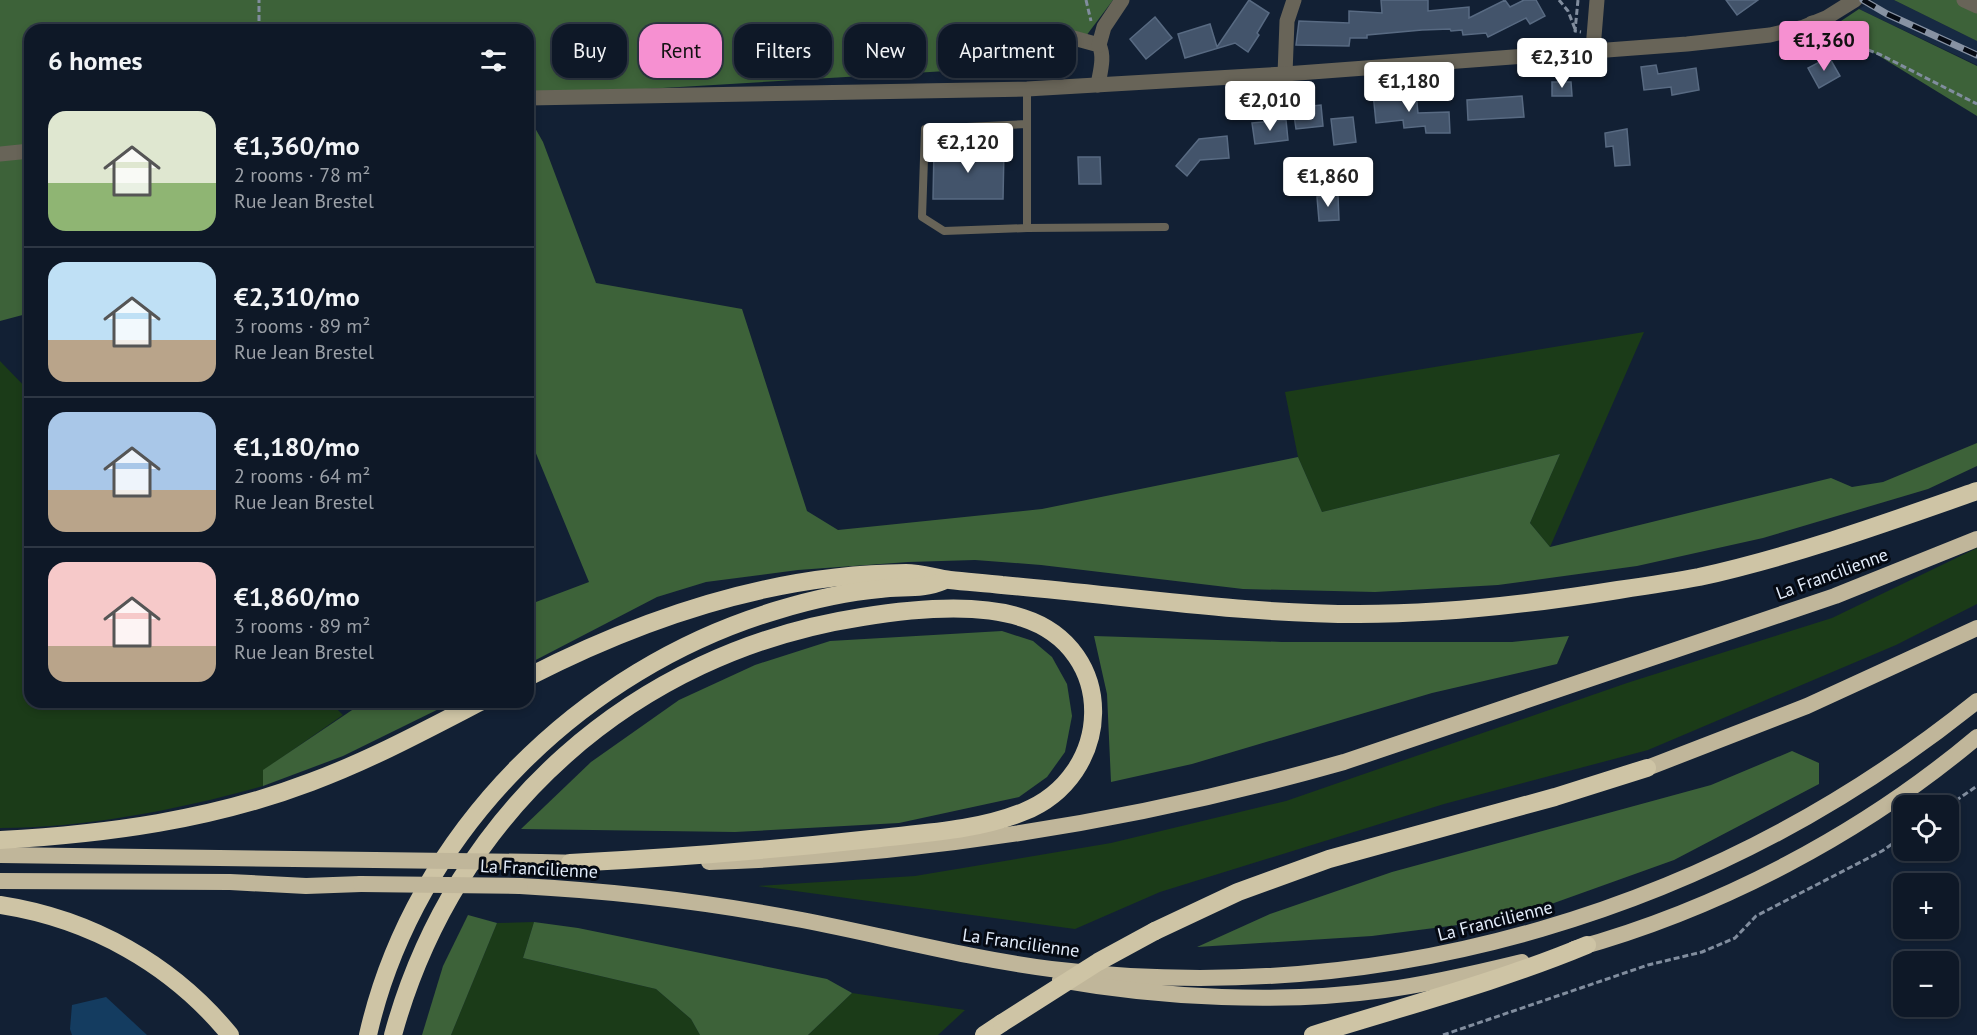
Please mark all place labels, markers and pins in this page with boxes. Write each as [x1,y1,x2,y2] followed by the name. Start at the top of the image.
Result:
[1775,21,1873,72] pin: €1,360
[1513,38,1611,89] pin: €2,310
[1360,62,1458,113] pin: €1,180
[1221,81,1319,132] pin: €2,010
[919,123,1017,174] pin: €2,120
[1279,157,1377,208] pin: €1,860

